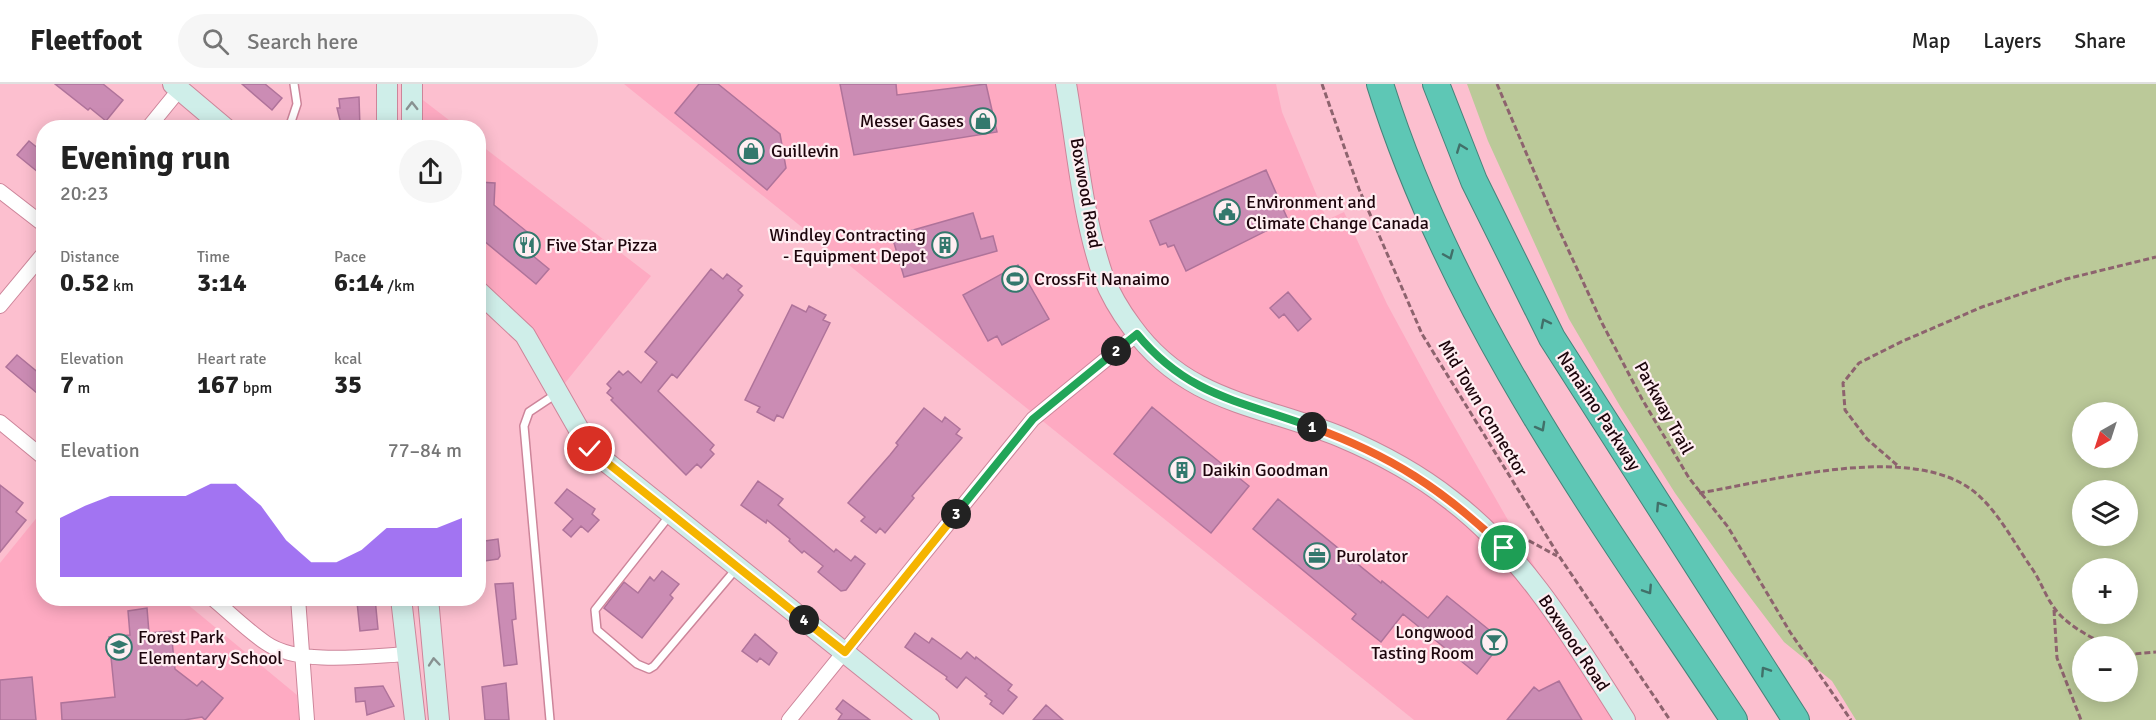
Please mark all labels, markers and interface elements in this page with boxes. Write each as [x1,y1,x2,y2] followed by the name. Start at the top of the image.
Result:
[178,14,598,68] search box
[30,24,142,58] text: Fleetfoot
[199,25,232,58] icon: search
[247,28,358,55] text: Search here
[1912,28,1950,54] text: Map
[1983,28,2041,54] text: Layers
[2074,28,2126,54] text: Share
[406,101,418,110] one-way arrow
[968,106,998,136] shop icon: Messer Gases
[860,110,964,132] place label: Messer Gases
[736,136,766,166] shop icon: Guillevin
[1065,136,1107,250] street label: Boxwood Road
[60,138,230,179] text: Evening run
[399,140,462,203] button: share
[771,140,839,162] place label: Guillevin
[1456,143,1468,154] one-way arrow
[60,181,109,206] text: 20:23
[1246,191,1429,234] place label: Environment and Climate Change Canada
[1212,197,1242,227] public building icon: Environment and Climate Change Canada
[769,224,926,267] place label: Windley Contracting - Equipment Depot
[512,230,542,260] restaurant icon: Five Star Pizza
[930,230,960,260] building icon: Windley Contracting - Equipment Depot
[546,234,657,256] place label: Five Star Pizza
[60,247,120,267] text: Distance
[197,247,230,267] text: Time
[334,247,366,267] text: Pace
[1442,249,1454,260] one-way arrow
[1000,264,1030,294] sports icon: CrossFit Nanaimo
[60,267,110,299] text: 0.52
[197,267,247,299] text: 3:14
[334,267,384,299] text: 6:14
[1034,268,1170,290] place label: CrossFit Nanaimo
[110,276,134,296] text: km
[384,276,415,296] text: /km
[1541,319,1552,330] one-way arrow
[1101,336,1131,366] pin: 2
[1434,336,1533,481] street label: Mid Town Connector
[1112,341,1120,361] text: 2
[1552,347,1646,475] street label: Nanaimo Parkway
[60,349,124,369] text: Elevation
[197,349,266,369] text: Heart rate
[334,349,362,369] text: kcal
[1630,358,1698,458] street label: Parkway Trail
[60,369,74,401] text: 7
[197,369,239,401] text: 167
[334,369,362,401] text: 35
[74,378,90,398] text: m
[239,378,272,398] text: bpm
[2072,402,2138,468] north arrow
[2072,402,2138,702] map controls
[1297,412,1327,442] pin: 1
[1308,417,1316,437] text: 1
[1534,420,1545,431] one-way arrow
[564,423,615,474] pin
[573,432,606,465] icon: check
[60,438,140,463] text: Elevation
[388,438,462,463] text: 77–84 m
[1167,455,1197,485] building icon: Daikin Goodman
[1202,459,1328,481] place label: Daikin Goodman
[2072,480,2138,546] button: layers
[941,499,971,529] pin: 3
[1655,502,1667,512] one-way arrow
[952,504,960,524] text: 3
[1478,522,1529,573] pin
[1487,531,1520,564] icon: arrive
[1302,541,1332,571] office icon: Purolator
[1336,545,1408,567] place label: Purolator
[2072,558,2138,624] button: +
[1640,584,1652,594] one-way arrow
[1534,590,1614,696] street label: Boxwood Road
[789,605,819,635] pin: 4
[800,610,808,630] text: 4
[1371,621,1474,664] place label: Longwood Tasting Room
[138,626,283,669] place label: Forest Park Elementary School
[1479,627,1509,657] bar icon: Longwood Tasting Room
[104,632,134,662] school or university icon: Forest Park Elementary School
[2072,636,2138,702] button: −
[428,657,441,666] one-way arrow
[1760,667,1772,677] one-way arrow

